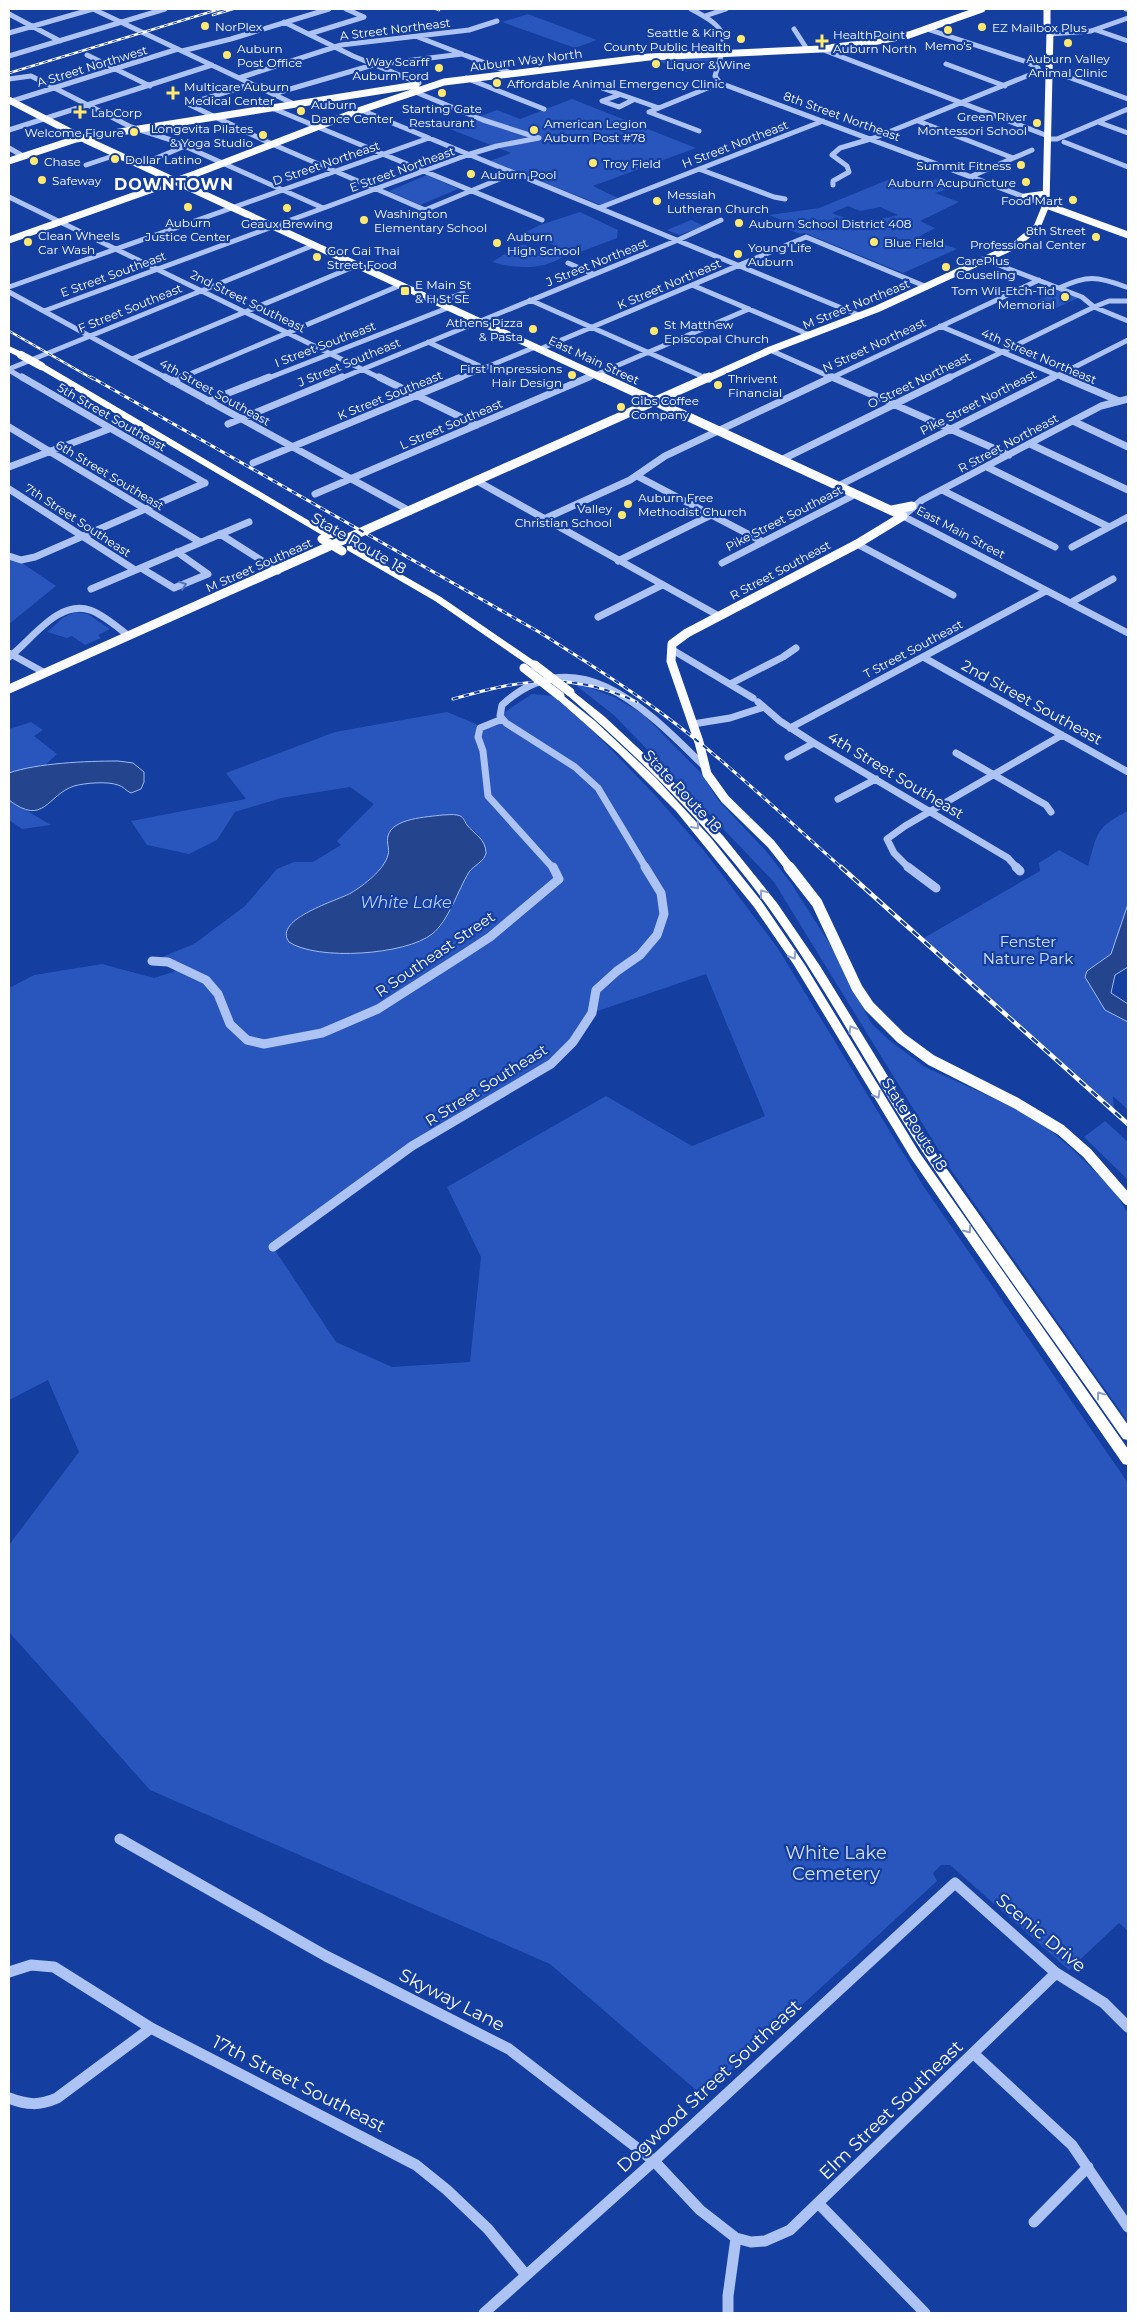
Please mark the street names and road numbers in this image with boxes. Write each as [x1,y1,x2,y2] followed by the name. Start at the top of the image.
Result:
[339,15,451,43] street label: A Street Northeast
[35,42,149,90] street label: A Street Northwest
[469,46,583,74] street label: Auburn Way North
[781,88,903,144] street label: 8th Street Northeast
[680,117,790,171] street label: H Street Northeast
[270,138,382,188] street label: D Street Northeast
[347,143,457,195] street label: E Street Northeast
[543,235,650,290] street label: J Street Northeast
[58,248,168,300] street label: E Street Southeast
[615,255,723,313] street label: K Street Northeast
[188,267,308,336] street label: 2nd Street Southeast
[800,276,912,332] street label: M Street Northeast
[76,280,184,336] street label: F Street Southeast
[820,314,928,376] street label: N Street Northeast
[272,318,378,370] street label: I Street Southeast
[979,325,1099,387] street label: 4th Street Northeast
[546,332,642,388] street label: East Main Street
[295,335,403,390] street label: J Street Southeast
[865,348,973,411] street label: O Street Northeast
[157,355,273,429] street label: 4th Street Southeast
[917,366,1039,438] street label: Pike Street Northeast
[335,367,445,423] street label: K Street Southeast
[55,380,169,454] street label: 5th Street Southeast
[397,395,505,452] street label: L Street Southeast
[955,410,1061,476] street label: R Street Northeast
[53,437,167,513] street label: 6th Street Southeast
[22,480,134,560] street label: 7th Street Southeast
[723,482,845,554] street label: Pike Street Southeast
[914,502,1008,562] street label: East Main Street
[308,508,410,578] street label: State Route 18
[203,535,315,595] street label: M Street Southeast
[727,537,833,603] street label: R Street Southeast
[861,616,965,682] street label: T Street Southeast
[958,655,1106,749] street label: 2nd Street Southeast
[825,727,967,823] street label: 4th Street Southeast
[640,745,726,837] street label: State Route 18
[372,907,498,1001] street label: R Southeast Street
[422,1040,550,1130] street label: R Street Southeast
[878,1074,952,1174] street label: State Route 18
[991,1889,1091,1977] street label: Scenic Drive
[396,1964,509,2036] street label: Skyway Lane
[612,1995,806,2177] street label: Dogwood Street Southeast
[209,2031,389,2137] street label: 17th Street Southeast
[815,2036,967,2184] street label: Elm Street Southeast

